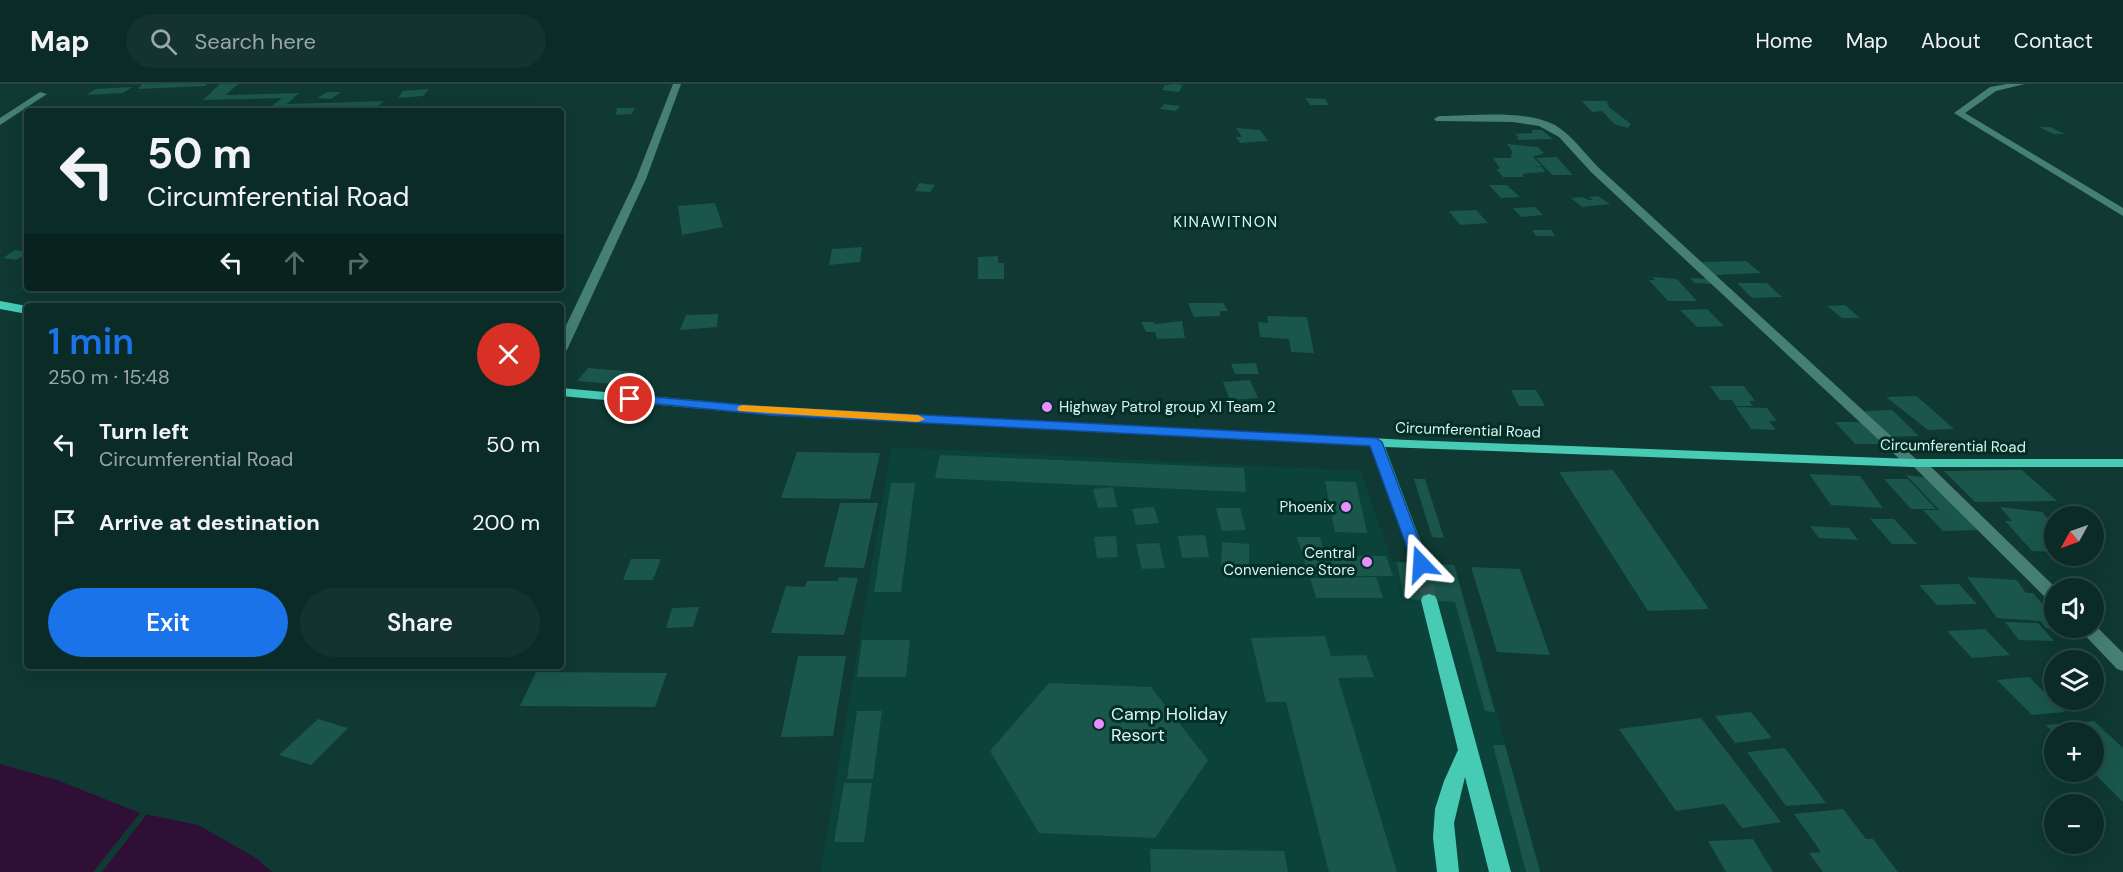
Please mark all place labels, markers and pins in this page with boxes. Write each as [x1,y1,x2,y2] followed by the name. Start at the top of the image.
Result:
[604,373,655,424] pin
[1059,397,1276,417] place label: Highway Patrol group XI Team 2
[1040,400,1054,414] marker: Highway Patrol group XI Team 2
[1280,497,1335,517] place label: Phoenix
[1339,500,1353,514] marker: Phoenix
[1223,543,1355,580] place label: Central Convenience Store
[1360,555,1374,569] marker: Central Convenience Store
[1111,702,1228,747] place label: Camp Holiday Resort
[1092,717,1106,731] marker: Camp Holiday Resort

